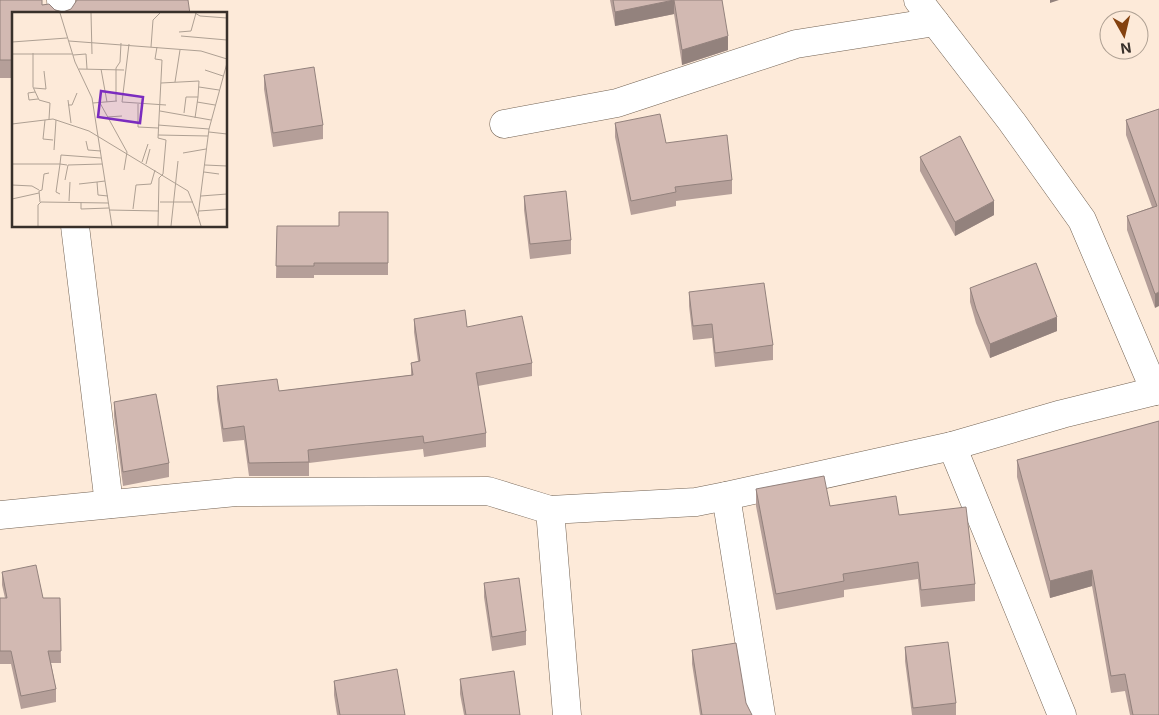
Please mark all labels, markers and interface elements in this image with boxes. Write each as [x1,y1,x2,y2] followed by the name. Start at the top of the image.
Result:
[1099,10,1149,60] north arrow
[12,12,228,228] inset map
[1119,39,1132,58] text: N

